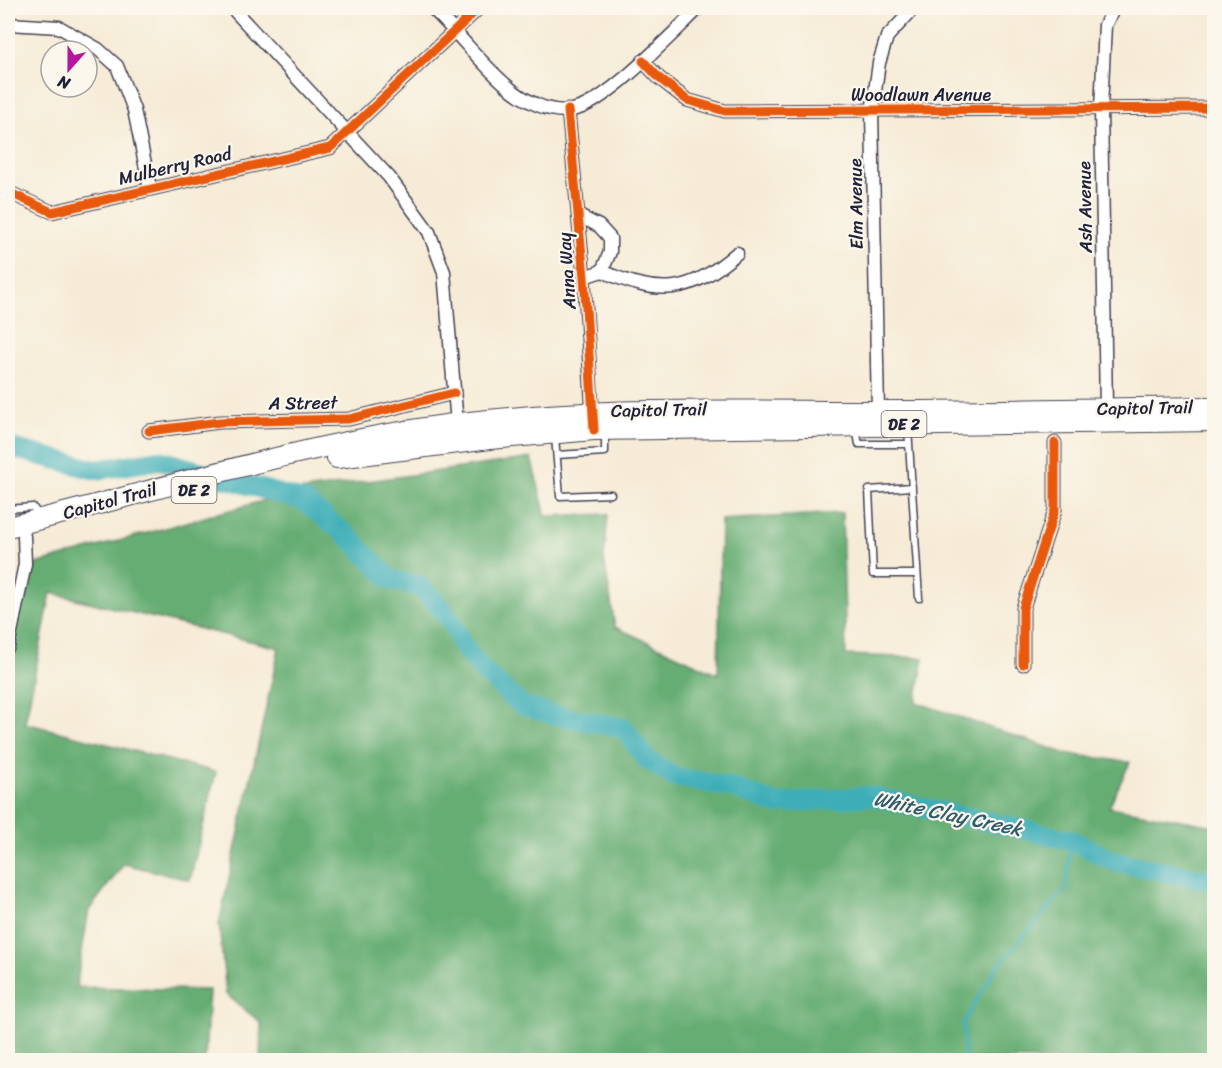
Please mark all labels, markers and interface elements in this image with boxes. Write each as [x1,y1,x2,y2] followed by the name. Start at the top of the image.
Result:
[39,39,99,99] north arrow
[53,67,75,98] text: N
[851,79,991,111] street label: Woodlawn Avenue
[115,137,236,195] street label: Mulberry Road
[839,158,873,250] street label: Elm Avenue
[1068,161,1102,254] street label: Ash Avenue
[548,231,586,312] street label: Anna Way
[267,386,338,420] street label: A Street
[1097,391,1194,425] street label: Capitol Trail
[611,393,708,427] street label: Capitol Trail
[882,411,926,437] road number: DE 2
[59,473,161,529] street label: Capitol Trail
[172,477,216,503] road number: DE 2
[871,781,1027,847] water label: White Clay Creek

